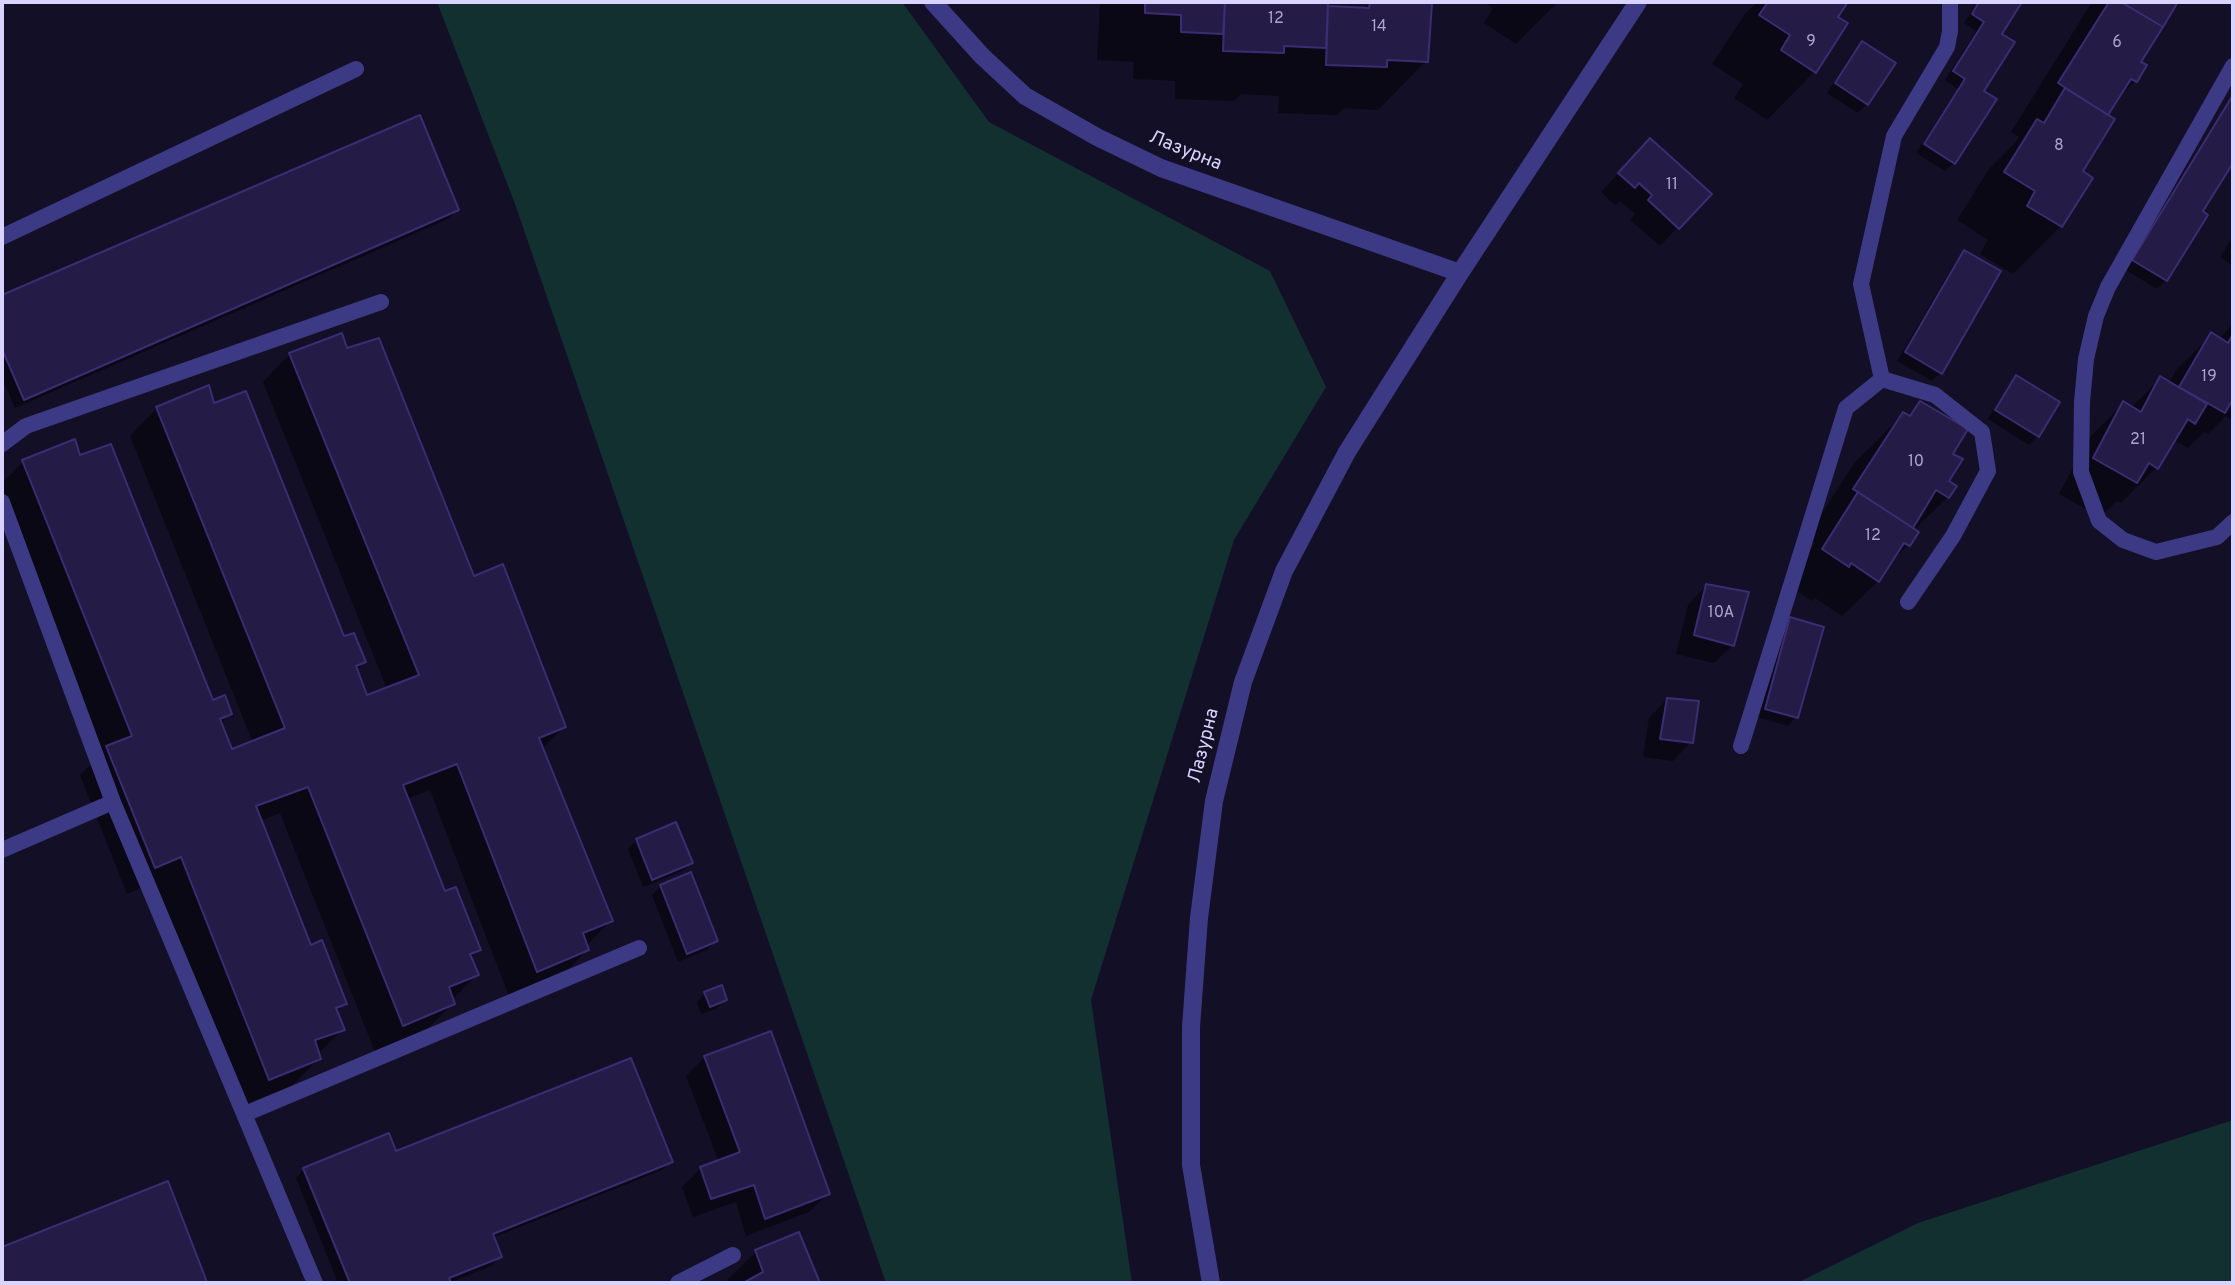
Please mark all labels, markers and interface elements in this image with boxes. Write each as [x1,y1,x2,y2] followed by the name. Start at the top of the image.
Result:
[1268,10,1284,30] house number: 12
[1371,18,1387,38] house number: 14
[1806,33,1816,53] house number: 9
[2112,34,2122,54] house number: 6
[1145,127,1225,177] street label: Лазурна
[2054,137,2064,157] house number: 8
[1666,176,1678,196] house number: 11
[2201,368,2217,388] house number: 19
[2130,431,2146,451] house number: 21
[1908,453,1924,473] house number: 10
[1865,527,1881,547] house number: 12
[1708,604,1734,624] house number: 10А
[1185,706,1225,786] street label: Лазурна

